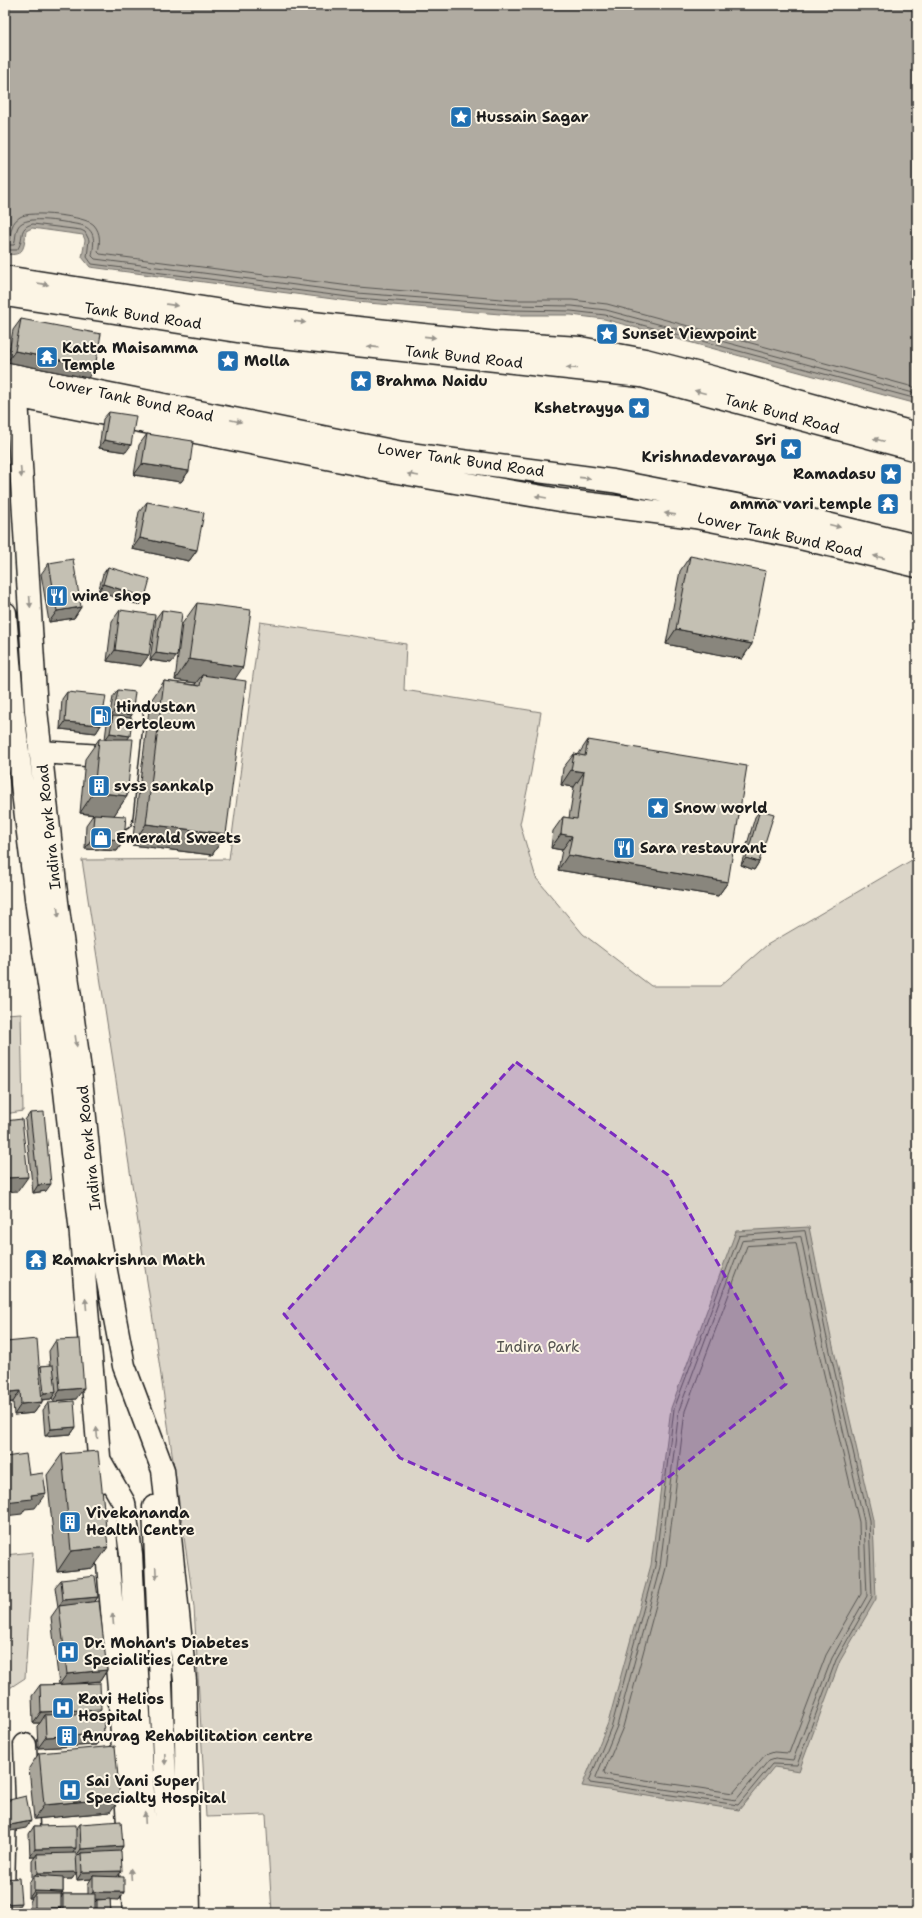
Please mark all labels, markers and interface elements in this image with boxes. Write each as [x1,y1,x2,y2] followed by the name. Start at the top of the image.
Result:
[448,104,474,130] place icon: Hussain Sagar
[476,107,589,127] place label: Hussain Sagar
[37,281,49,287] one-way arrow
[83,298,204,334] street label: Tank Bund Road
[166,302,178,308] one-way arrow
[294,319,307,326] one-way arrow
[594,321,620,347] place icon: Sunset Viewpoint
[622,324,757,344] place label: Sunset Viewpoint
[424,333,436,340] one-way arrow
[62,338,199,375] place label: Katta Maisamma Temple
[404,341,524,373] street label: Tank Bund Road
[34,344,60,370] temple icon: Katta Maisamma Temple
[367,344,379,350] one-way arrow
[215,348,241,374] place icon: Molla
[244,351,290,371] place label: Molla
[566,364,578,371] one-way arrow
[348,368,374,394] place icon: Brahma Naidu
[376,371,488,391] place label: Brahma Naidu
[46,372,216,426] street label: Lower Tank Bund Road
[693,389,705,395] one-way arrow
[722,389,842,439] street label: Tank Bund Road
[626,395,652,421] place icon: Kshetrayya
[534,398,625,418] place label: Kshetrayya
[230,418,242,424] one-way arrow
[642,430,777,467] place label: Sri Krishnadevaraya
[778,436,804,462] place icon: Sri Krishnadevaraya
[873,437,885,443] one-way arrow
[376,438,546,482] street label: Lower Tank Bund Road
[878,461,904,487] place icon: Ramadasu
[793,464,876,484] place label: Ramadasu
[18,466,25,478] one-way arrow
[406,472,419,478] one-way arrow
[579,474,591,481] one-way arrow
[875,491,901,517] temple icon: amma vari temple
[535,494,547,500] one-way arrow
[730,494,872,514] place label: amma vari temple
[695,508,865,562] street label: Lower Tank Bund Road
[663,510,676,517] one-way arrow
[830,523,842,529] one-way arrow
[873,553,885,559] one-way arrow
[44,583,70,609] restaurant icon: wine shop
[72,586,151,606] place label: wine shop
[26,596,33,608] one-way arrow
[116,697,196,734] place label: Hindustan Pertoleum
[88,703,114,729] fuel station icon: Hindustan Pertoleum
[32,763,66,891] street label: Indira Park Road
[86,773,112,799] building icon: svss sankalp
[114,776,214,796] place label: svss sankalp
[645,795,671,821] place icon: Snow world
[674,798,768,818] place label: Snow world
[88,825,114,851] shop icon: Emerald Sweets
[116,828,241,848] place label: Emerald Sweets
[611,835,637,861] restaurant icon: Sara restaurant
[640,838,767,858] place label: Sara restaurant
[55,906,61,918] one-way arrow
[73,1035,79,1047] one-way arrow
[72,1084,106,1212] street label: Indira Park Road
[23,1247,49,1273] temple icon: Ramakrishna Math
[52,1250,205,1270] place label: Ramakrishna Math
[83,1298,90,1310] one-way arrow
[496,1337,580,1357] park label: Indira Park
[93,1427,100,1439] one-way arrow
[86,1503,195,1540] place label: Vivekananda Health Centre
[57,1509,83,1535] building icon: Vivekananda Health Centre
[153,1567,160,1579] one-way arrow
[110,1613,116,1625] one-way arrow
[84,1633,249,1670] place label: Dr. Mohan's Diabetes Specialities Centre
[55,1639,81,1665] hospital icon: Dr. Mohan's Diabetes Specialities Centre
[78,1689,164,1726] place label: Ravi Helios Hospital
[50,1695,76,1721] hospital icon: Ravi Helios Hospital
[54,1723,80,1749] building icon: Anurag Rehabilitation centre
[82,1726,313,1746] place label: Anurag Rehabilitation centre
[162,1753,168,1766] one-way arrow
[86,1771,226,1808] place label: Sai Vani Super Specialty Hospital
[57,1777,83,1803] hospital icon: Sai Vani Super Specialty Hospital
[142,1811,148,1824] one-way arrow
[128,1867,134,1880] one-way arrow

